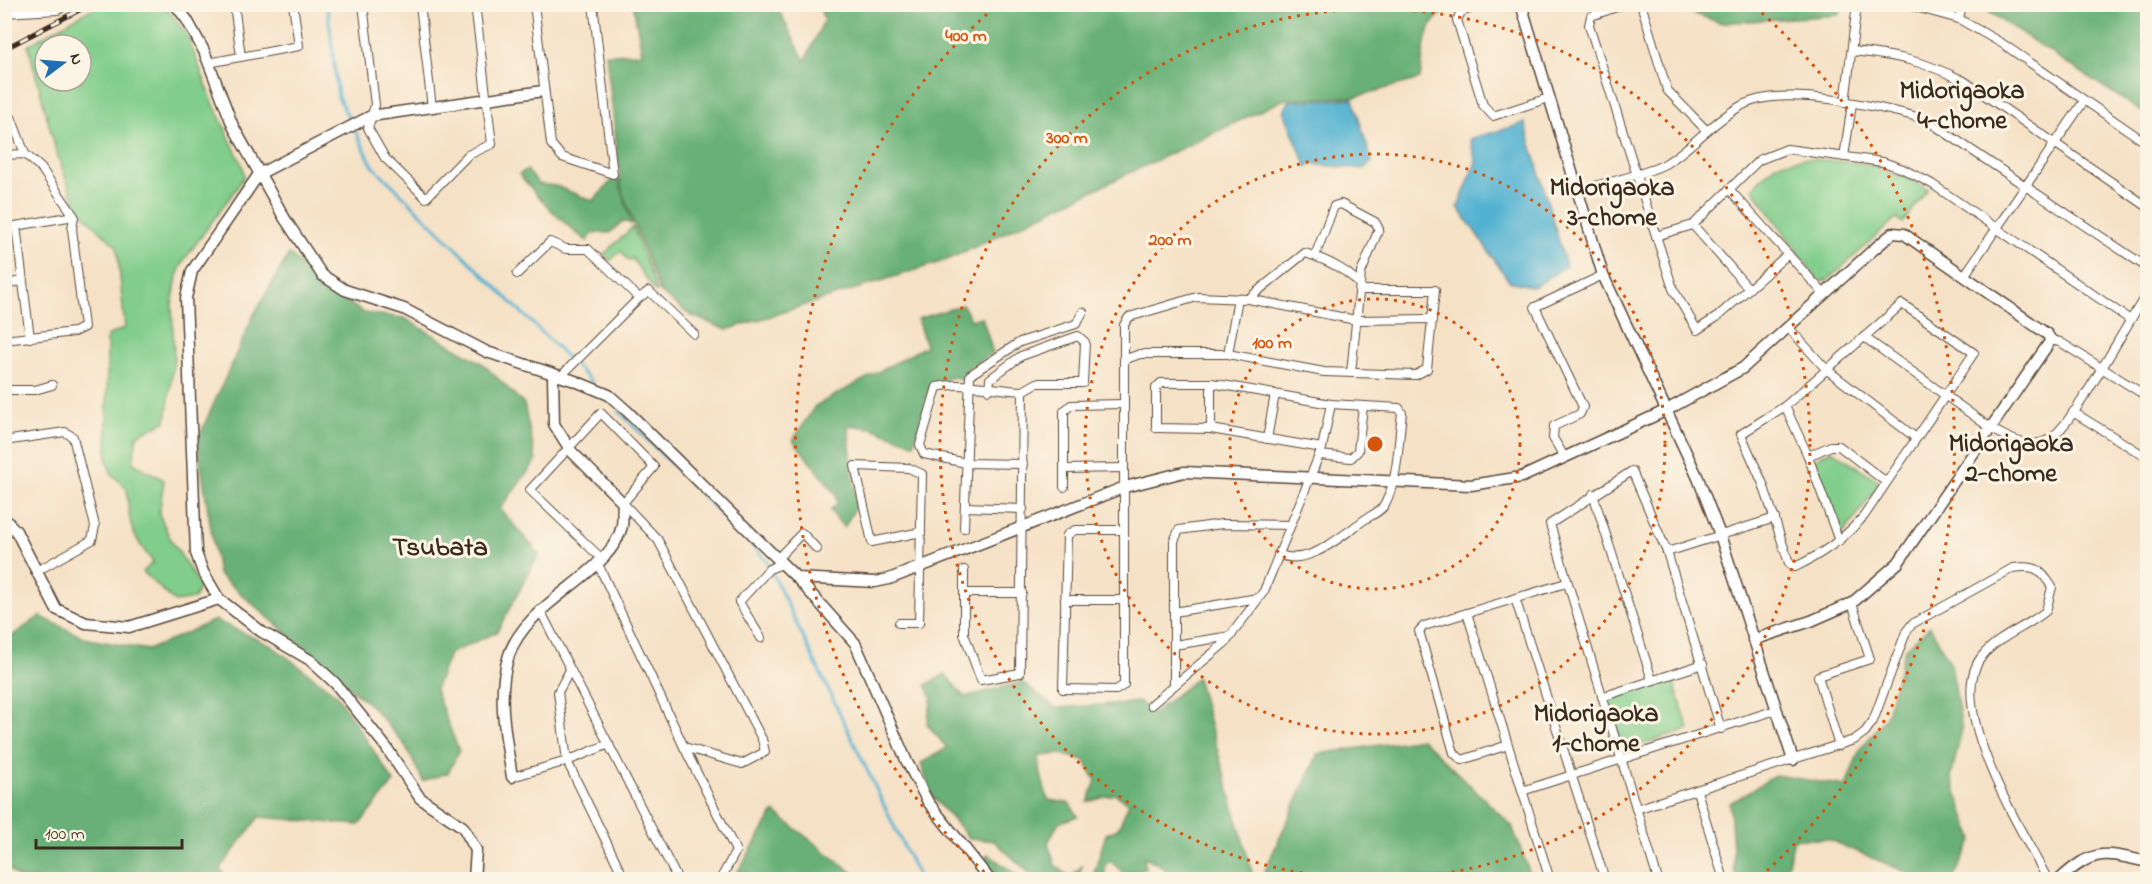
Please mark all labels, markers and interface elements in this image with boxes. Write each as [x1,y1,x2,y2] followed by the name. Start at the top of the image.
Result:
[945,24,987,50] text: 400 m
[33,33,93,93] north arrow
[62,51,89,68] text: N
[1899,73,2025,141] district label: Midorigaoka 4-chome
[1045,126,1088,152] text: 300 m
[1549,170,1675,238] district label: Midorigaoka 3-chome
[1148,228,1192,254] text: 200 m
[1252,331,1292,357] text: 100 m
[1948,426,2074,494] district label: Midorigaoka 2-chome
[1365,434,1385,454] centre of rings
[392,529,488,568] district label: Tsubata
[1533,696,1659,764] district label: Midorigaoka 1-chome
[36,812,182,850] scale bar
[45,822,85,848] text: 100 m

